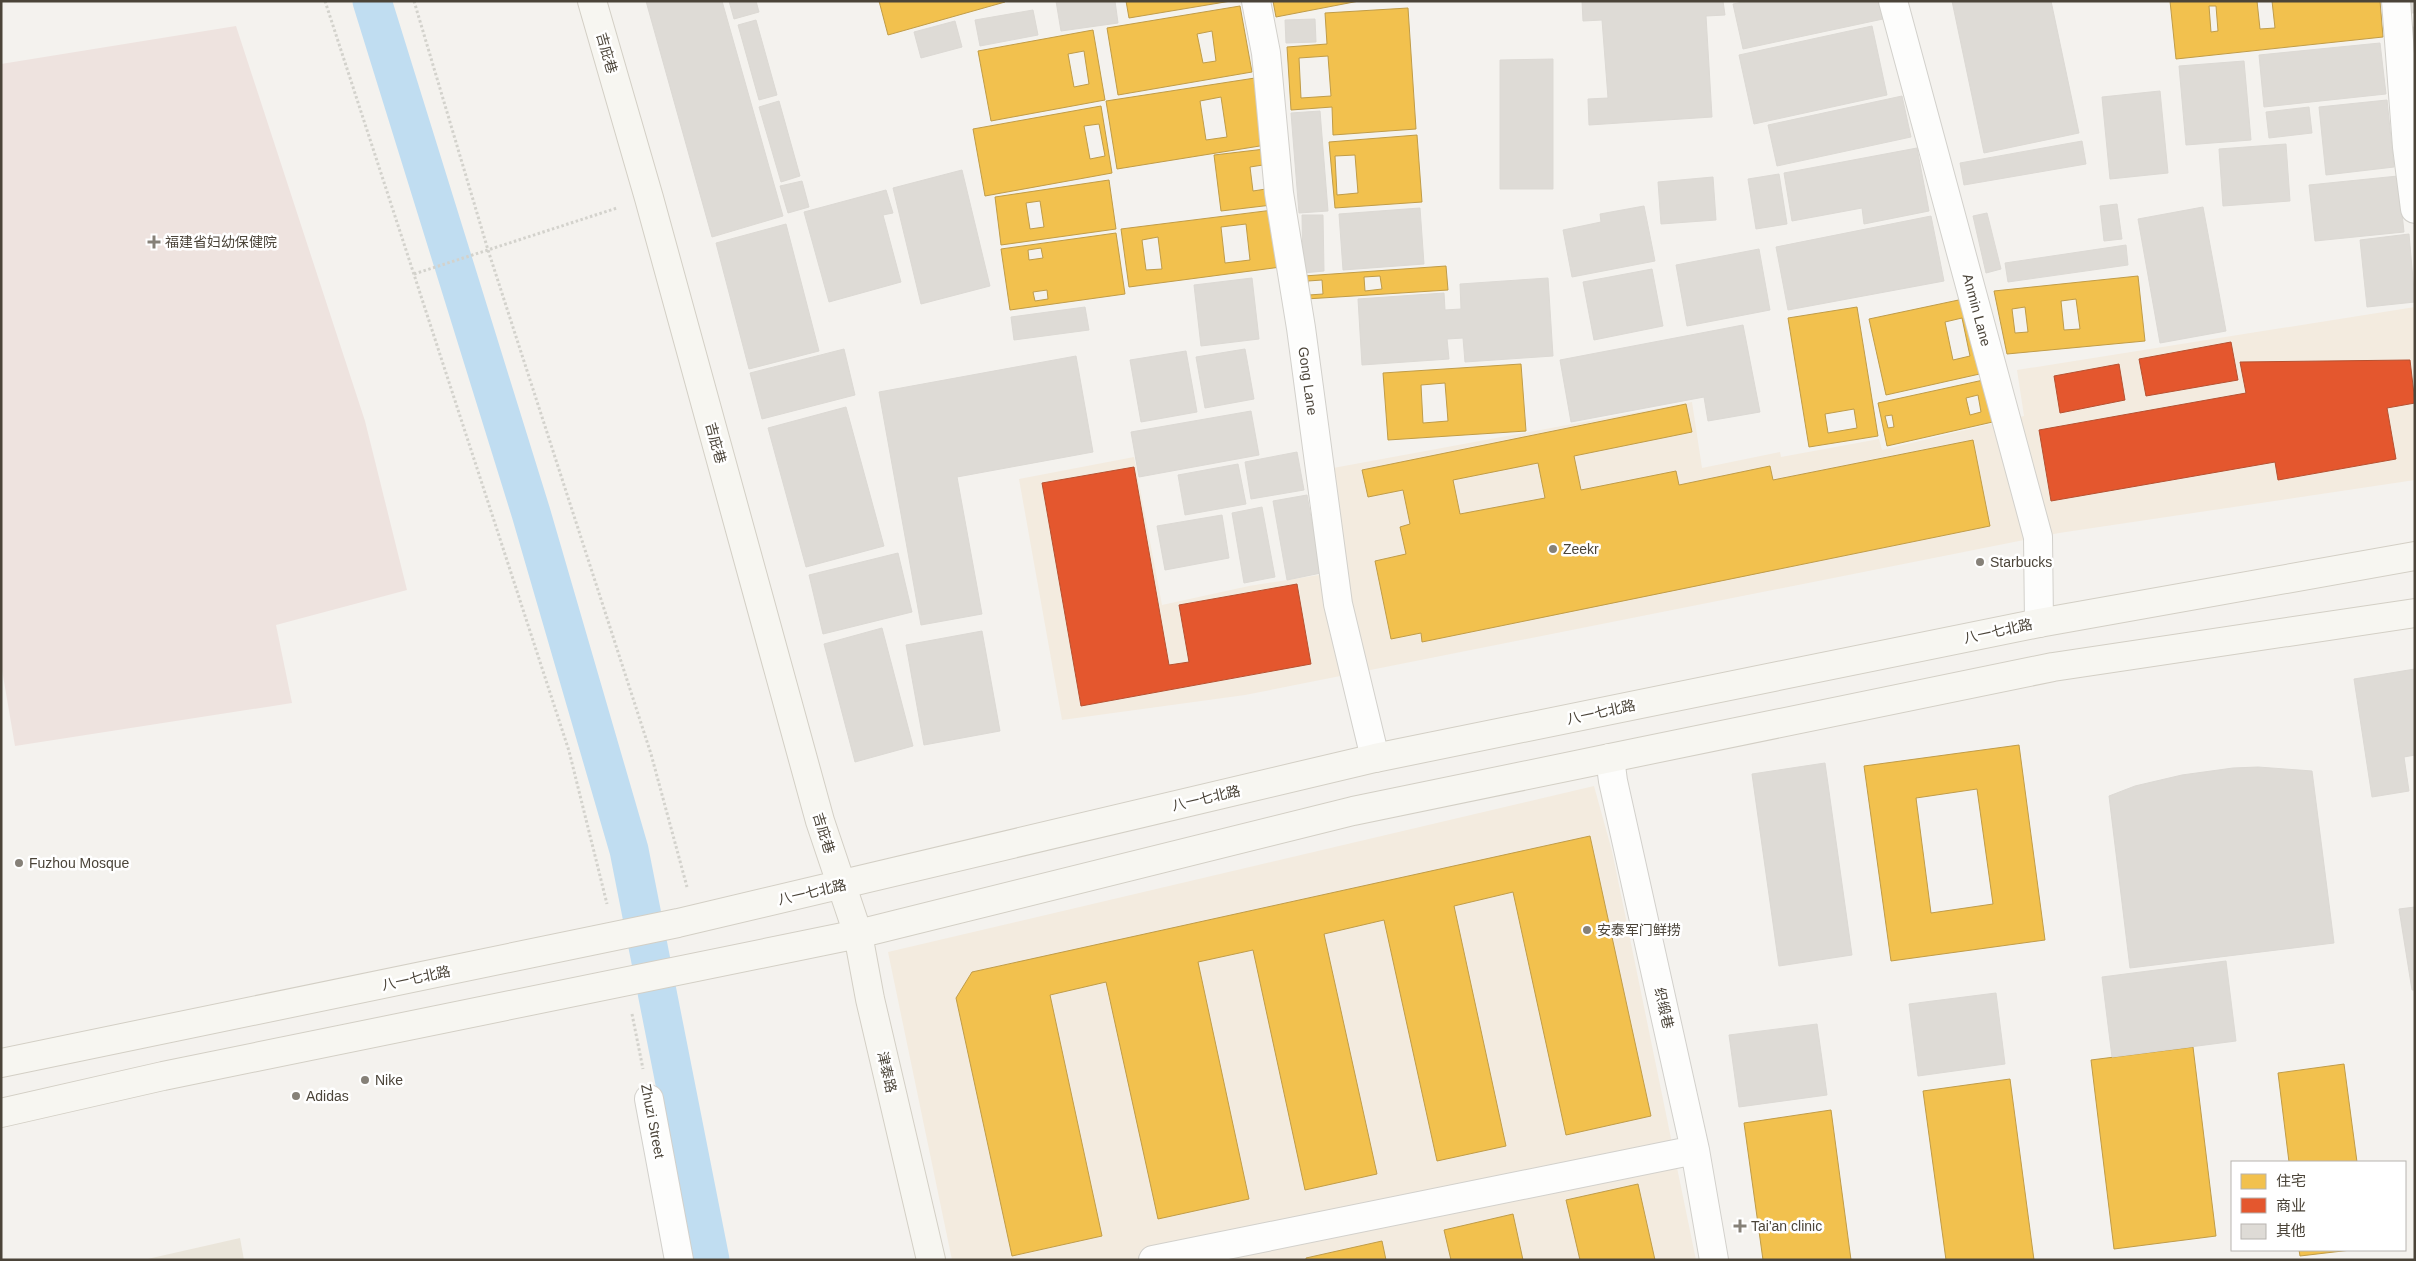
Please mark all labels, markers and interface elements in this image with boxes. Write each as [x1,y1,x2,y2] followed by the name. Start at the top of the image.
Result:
[594,31,620,75] street label: 吉庇巷
[165,234,277,250] place label: 福建省妇幼保健院
[147,235,161,249] marker: 福建省妇幼保健院
[1960,272,1994,348] street label: Anmin Lane
[1295,346,1321,417] street label: Gong Lane
[703,421,729,465] street label: 吉庇巷
[1563,541,1599,557] place label: Zeekr
[1547,543,1559,555] marker: Zeekr
[1990,554,2052,570] place label: Starbucks
[1974,556,1986,568] marker: Starbucks
[1962,616,2034,646] street label: 八一七北路
[1565,697,1637,727] street label: 八一七北路
[1170,782,1242,814] street label: 八一七北路
[810,811,838,855] street label: 吉庇巷
[29,855,130,871] place label: Fuzhou Mosque
[13,857,25,869] marker: Fuzhou Mosque
[776,876,848,908] street label: 八一七北路
[1597,922,1681,938] place label: 安泰军门鲜捞
[1581,924,1593,936] marker: 安泰军门鲜捞
[380,963,452,993] street label: 八一七北路
[1651,986,1677,1030] street label: 织缎巷
[874,1050,900,1094] street label: 津泰路
[375,1072,403,1088] place label: Nike
[359,1074,371,1086] marker: Nike
[638,1082,668,1160] street label: Zhuzi Street
[306,1088,349,1104] place label: Adidas
[290,1090,302,1102] marker: Adidas
[2231,1161,2406,1251] legend
[2276,1172,2306,1189] text: 住宅
[2276,1197,2306,1214] text: 商业
[1751,1218,1822,1234] place label: Tai'an clinic
[1733,1219,1747,1233] marker: Tai'an clinic
[2276,1222,2306,1239] text: 其他

